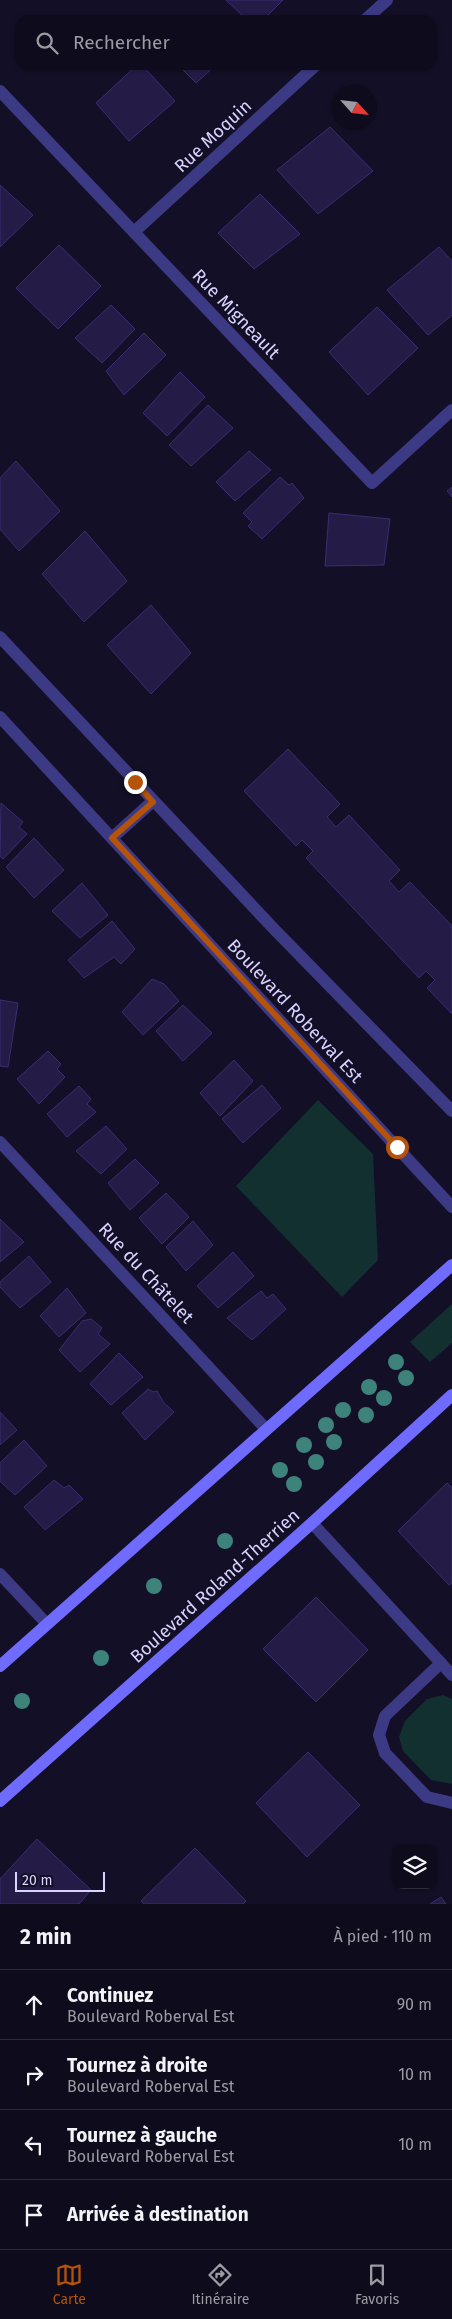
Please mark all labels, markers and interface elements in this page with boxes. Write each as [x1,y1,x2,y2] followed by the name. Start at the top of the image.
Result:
[15,15,437,70] search box
[33,29,61,57] icon: search
[73,31,170,54] text: Rechercher
[332,85,377,130] north arrow
[170,95,256,177] street label: Rue Moquin
[188,264,285,364] street label: Rue Migneault
[124,771,147,794] route end
[223,935,368,1088] street label: Boulevard Roberval Est
[386,1136,409,1159] route start
[94,1218,199,1328] street label: Rue du Châtelet
[126,1504,304,1668] street label: Boulevard Roland-Therrien
[392,1844,437,1889] map controls
[392,1844,437,1889] button: layers
[15,1869,105,1892] scale bar
[22,1872,52,1889] text: 20 m
[20,1924,72,1950] text: 2 min
[333,1927,432,1946] text: À pied · 110 m
[67,1984,153,2007] text: Continuez
[20,1991,48,2019] icon: ahead
[397,1995,432,2014] text: 90 m
[67,2007,234,2026] text: Boulevard Roberval Est
[67,2054,208,2077] text: Tournez à droite
[20,2061,48,2089] icon: right
[398,2065,432,2084] text: 10 m
[67,2077,234,2096] text: Boulevard Roberval Est
[67,2124,217,2147] text: Tournez à gauche
[20,2131,48,2159] icon: left
[398,2135,432,2154] text: 10 m
[67,2147,234,2166] text: Boulevard Roberval Est
[20,2201,48,2229] icon: arrive
[67,2203,249,2226] text: Arrivée à destination
[53,2261,86,2308] tab: Carte
[191,2261,249,2308] tab: Itinéraire
[355,2261,399,2308] tab: Favoris

